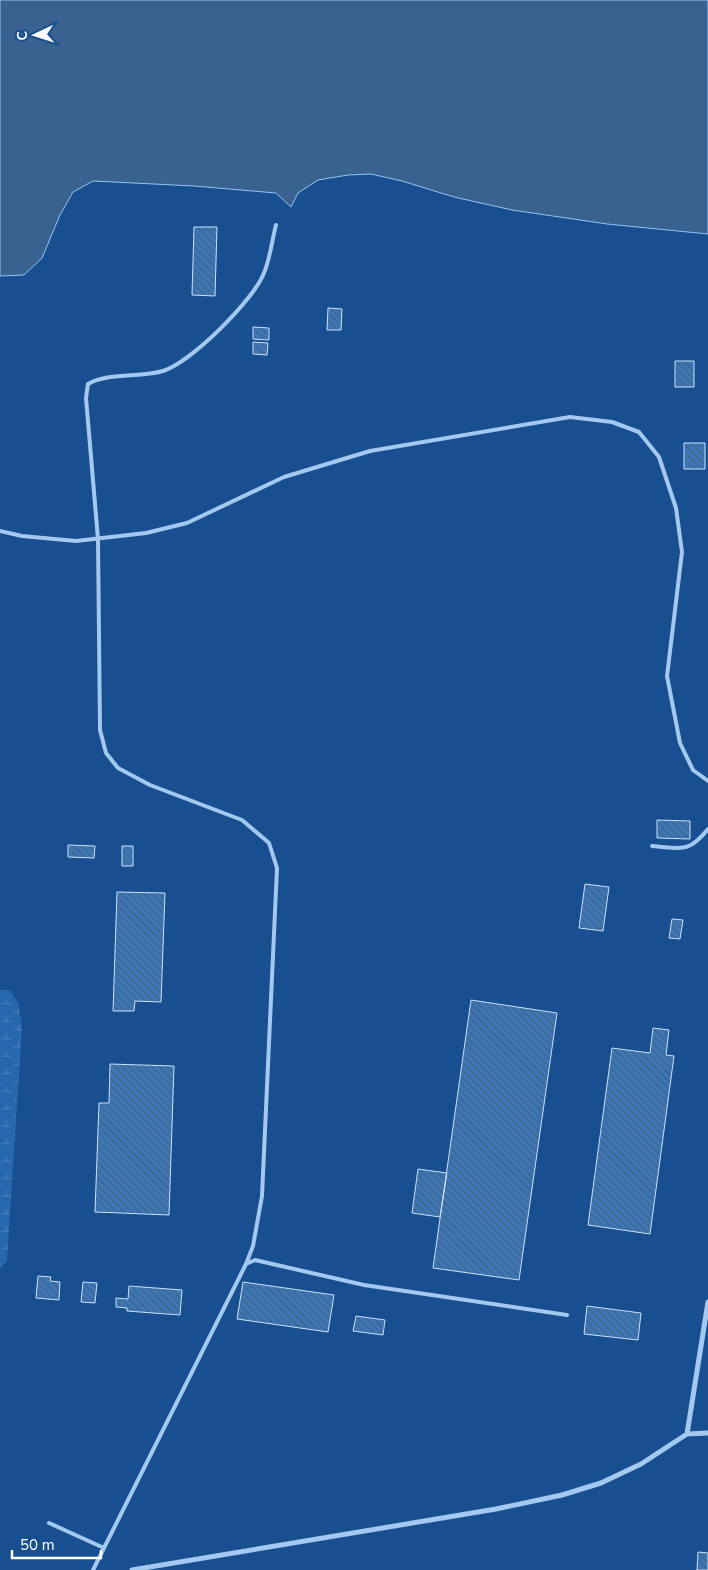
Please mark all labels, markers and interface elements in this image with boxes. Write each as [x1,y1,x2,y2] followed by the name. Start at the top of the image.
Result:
[10,10,60,60] north arrow
[13,30,32,41] text: С
[12,1528,101,1560] scale bar
[20,1535,55,1555] text: 50 m

